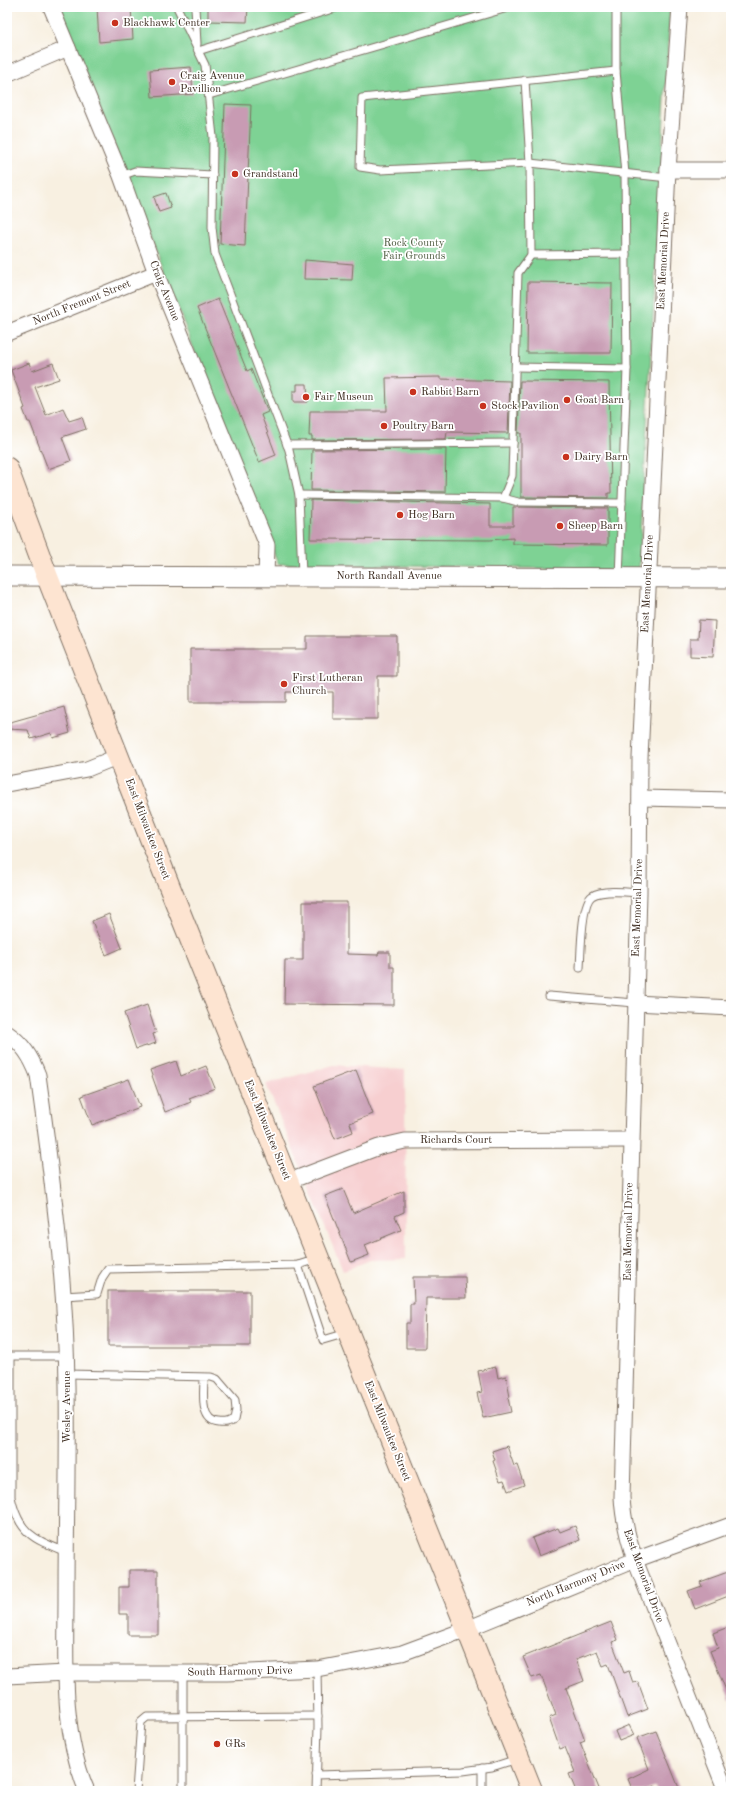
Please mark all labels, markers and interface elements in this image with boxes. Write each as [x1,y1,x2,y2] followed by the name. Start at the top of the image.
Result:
[110,18,120,28] marker: Blackhawk Center
[123,18,210,29] place label: Blackhawk Center
[180,71,244,95] place label: Craig Avenue Pavillion
[167,77,177,87] marker: Craig Avenue Pavillion
[230,169,240,179] marker: Grandstand
[243,169,299,180] place label: Grandstand
[656,211,672,311] street label: East Memorial Drive
[383,238,446,262] park label: Rock County Fair Grounds
[147,259,181,323] street label: Craig Avenue
[31,278,133,328] street label: North Fremont Street
[408,387,418,397] marker: Rabbit Barn
[421,387,479,398] place label: Rabbit Barn
[301,392,311,402] marker: Fair Museun
[314,392,374,403] place label: Fair Museun
[562,395,572,405] marker: Goat Barn
[575,395,624,406] place label: Goat Barn
[478,401,488,411] marker: Stock Pavilion
[491,401,559,412] place label: Stock Pavilion
[379,421,389,431] marker: Poultry Barn
[392,421,454,432] place label: Poultry Barn
[561,452,571,462] marker: Dairy Barn
[574,452,628,463] place label: Dairy Barn
[395,510,405,520] marker: Hog Barn
[408,510,455,521] place label: Hog Barn
[555,521,565,531] marker: Sheep Barn
[568,521,623,532] place label: Sheep Barn
[640,534,656,634] street label: East Memorial Drive
[336,571,442,582] street label: North Randall Avenue
[292,673,363,697] place label: First Lutheran Church
[279,679,289,689] marker: First Lutheran Church
[123,777,171,881] street label: East Milwaukee Street
[631,859,645,957] street label: East Memorial Drive
[242,1078,292,1182] street label: East Milwaukee Street
[420,1135,492,1146] street label: Richards Court
[623,1183,635,1281] street label: East Memorial Drive
[62,1371,73,1443] street label: Wesley Avenue
[362,1379,412,1483] street label: East Milwaukee Street
[621,1528,665,1624] street label: East Memorial Drive
[525,1559,627,1609] street label: North Harmony Drive
[187,1666,293,1678] street label: South Harmony Drive
[212,1739,222,1749] marker: GRs
[225,1739,246,1750] place label: GRs

